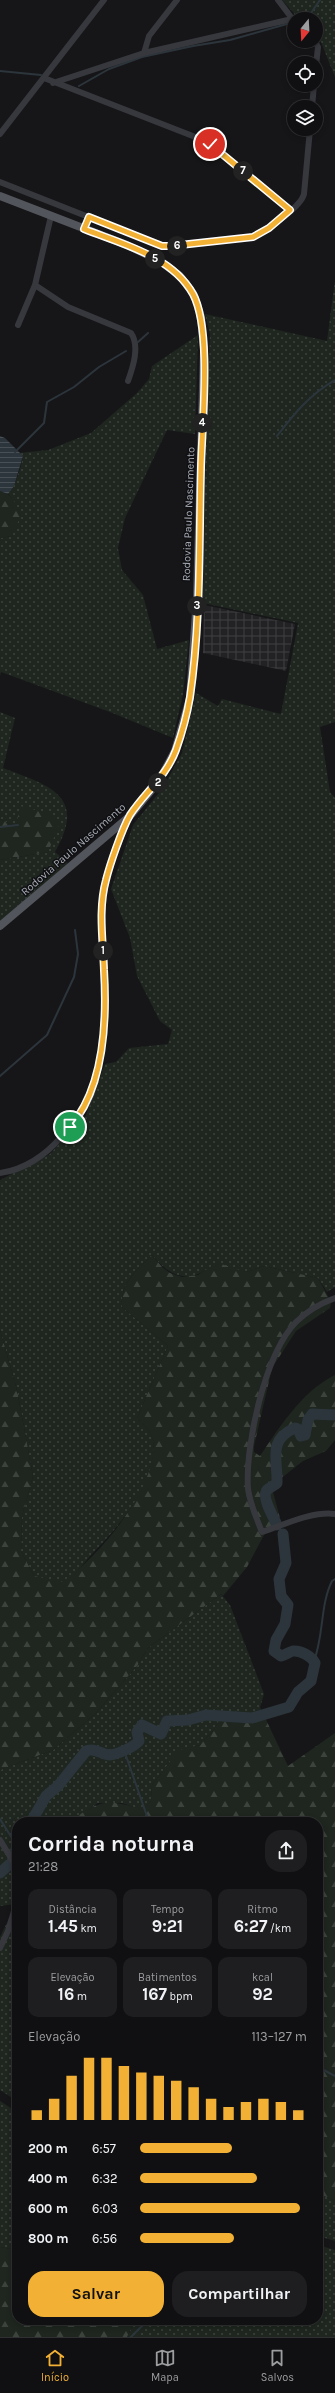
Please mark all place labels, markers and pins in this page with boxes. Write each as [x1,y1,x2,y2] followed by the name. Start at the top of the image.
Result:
[193,127,227,161] pin
[233,161,253,181] pin: 7
[167,236,187,256] pin: 6
[145,249,165,269] pin: 5
[192,413,212,433] pin: 4
[187,596,207,616] pin: 3
[148,773,168,793] pin: 2
[93,941,113,961] pin: 1
[53,1110,87,1144] pin

